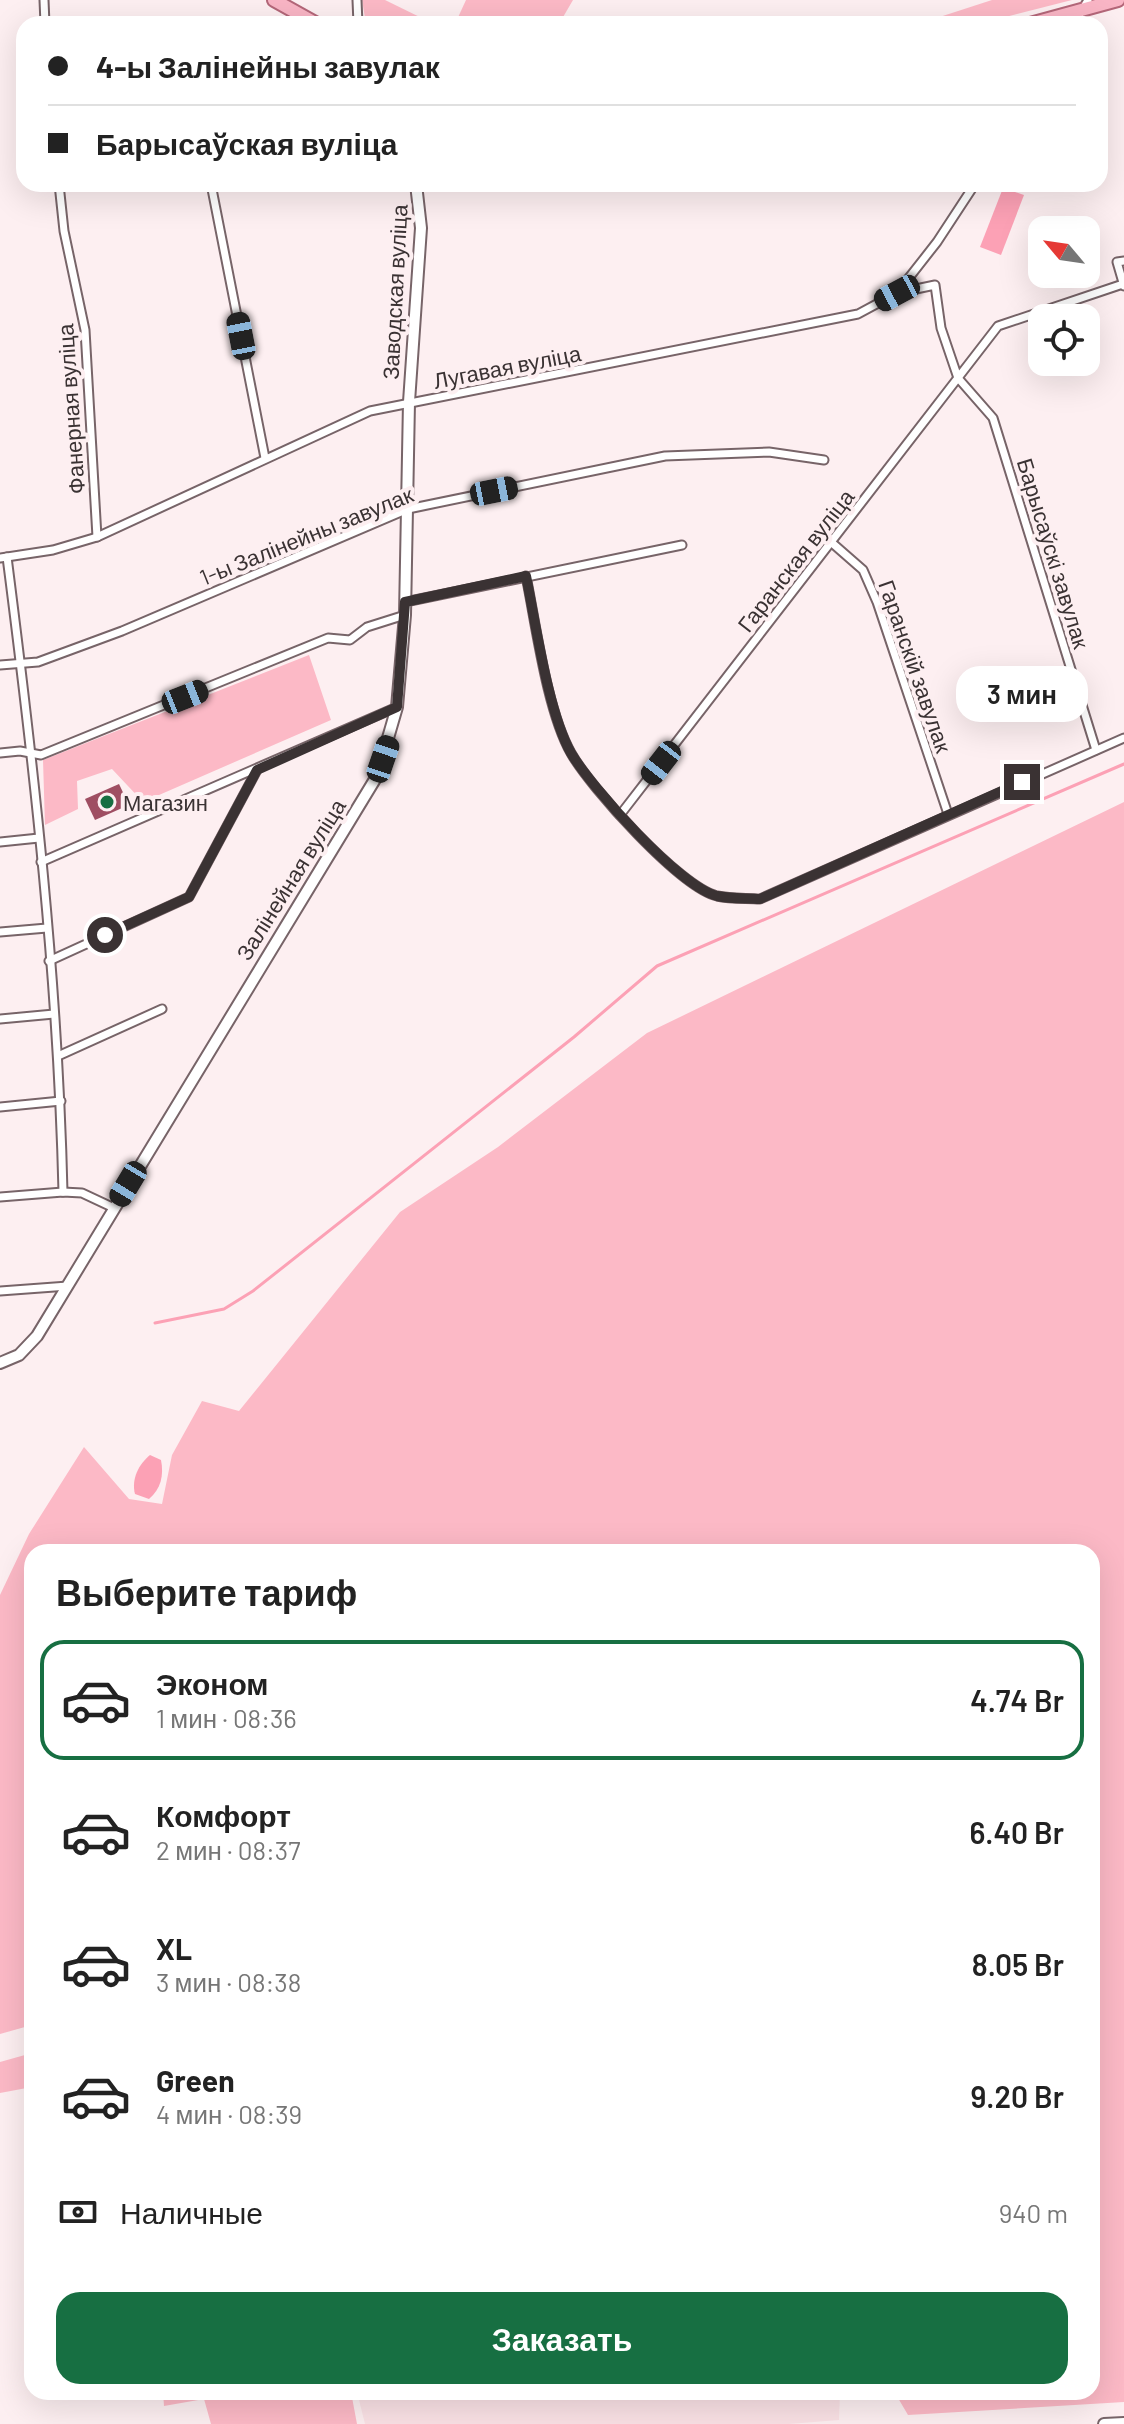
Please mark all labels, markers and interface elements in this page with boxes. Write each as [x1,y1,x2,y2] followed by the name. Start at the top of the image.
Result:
[96,48,440,84] text: 4-ы Залінейны завулак
[96,125,397,161] text: Барысаўская вуліца
[376,203,413,380] street label: Заводская вуліца
[1028,216,1100,288] north arrow
[1028,216,1100,376] map controls
[870,271,924,315] car
[1028,304,1100,376] button: locate
[225,310,257,362] car
[51,322,90,495] street label: Фанерная вуліца
[431,339,584,394] street label: Лугавая вуліца
[1012,455,1095,652] street label: Барысаўскі завулак
[468,475,520,507] car
[196,480,417,591] street label: 1-ы Залінейны завулак
[731,483,860,637] street label: Гаранская вуліца
[873,576,958,756] street label: Гаранскій завулак
[956,666,1088,722] callout: 3 мин
[158,677,212,717] car
[987,678,1057,709] text: 3 мин
[364,732,402,786] car
[637,737,685,789] car
[1004,764,1040,800] route end
[123,789,208,815] place label: Магазин
[98,793,116,811] marker: Магазин
[230,793,351,965] street label: Залінейная вуліца
[87,917,123,953] route start
[105,1157,151,1211] car
[56,1570,357,1613] text: Выберите тариф
[60,1664,132,1736] icon: car
[156,1665,269,1701] text: Эконом
[970,1682,1064,1718] text: 4.74 Br
[156,1702,297,1733] text: 1 мин · 08:36
[60,1796,132,1868] icon: car
[156,1797,291,1833] text: Комфорт
[969,1814,1064,1850] text: 6.40 Br
[156,1834,301,1865] text: 2 мин · 08:37
[60,1928,132,2000] icon: car
[156,1930,192,1966] text: XL
[972,1946,1064,1982] text: 8.05 Br
[156,1966,301,1997] text: 3 мин · 08:38
[60,2060,132,2132] icon: car
[156,2062,235,2098] text: Green
[970,2078,1064,2114] text: 9.20 Br
[156,2098,302,2129] text: 4 мин · 08:39
[56,2190,100,2234] icon: cash
[120,2194,263,2230] text: Наличные
[999,2197,1068,2228] text: 940 m
[56,2292,1068,2384] button: Заказать

